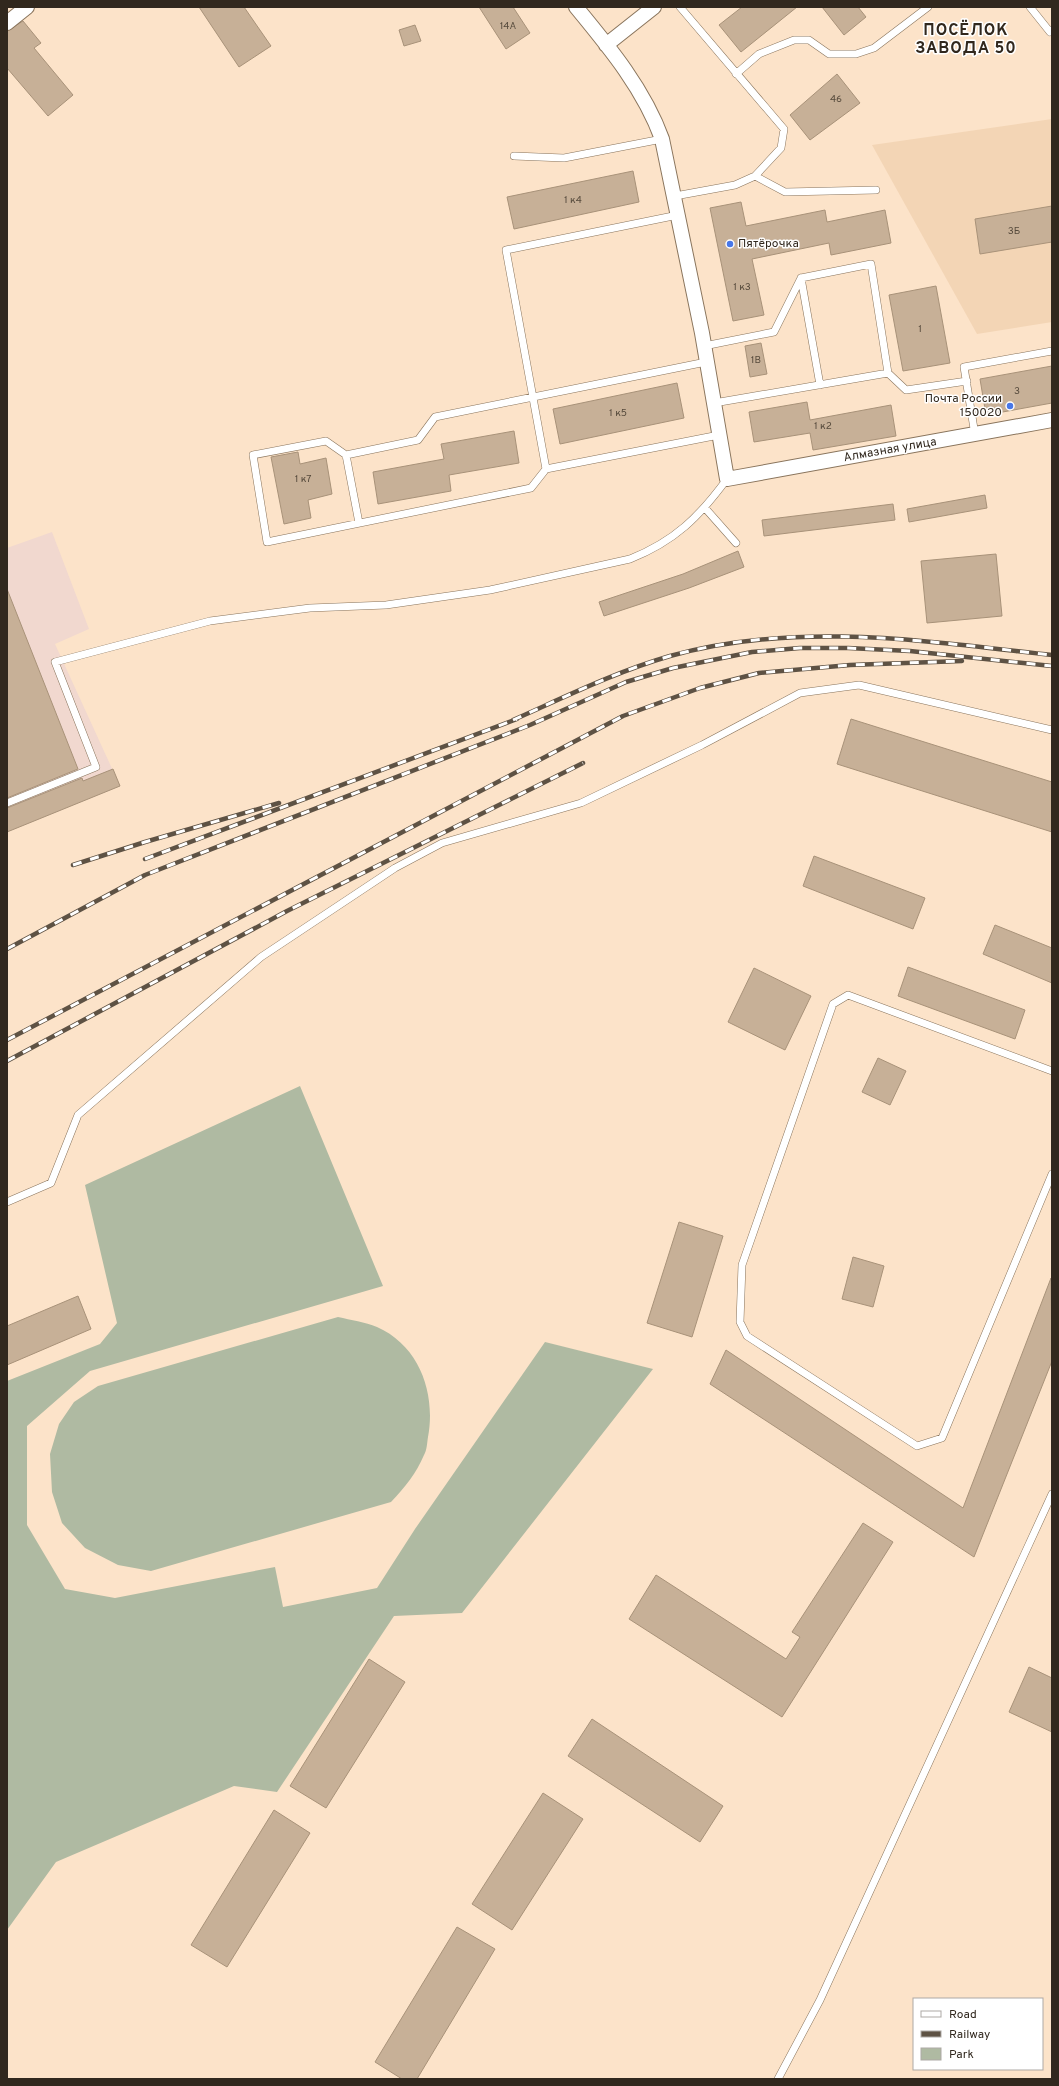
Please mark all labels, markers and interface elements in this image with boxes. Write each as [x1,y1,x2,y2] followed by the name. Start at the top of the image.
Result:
[915,19,1017,59] district label: ПОСЁЛОК ЗАВОДА 50
[500,20,516,33] house number: 14А
[830,93,842,106] house number: 46
[564,194,582,207] house number: 1 к4
[1008,225,1020,238] house number: 3Б
[738,236,799,252] place label: Пятёрочка
[725,239,735,249] marker: Пятёрочка
[733,281,751,294] house number: 1 к3
[918,323,922,336] house number: 1
[751,354,761,367] house number: 1В
[1014,385,1020,398] house number: 3
[925,391,1002,421] place label: Почта России 150020
[1005,401,1015,411] marker: Почта России 150020
[609,407,627,420] house number: 1 к5
[814,420,832,433] house number: 1 к2
[842,434,938,466] street label: Алмазная улица
[295,473,311,486] house number: 1 к7
[913,1998,1043,2070] legend
[949,2007,977,2023] text: Road
[949,2027,990,2043] text: Railway
[949,2047,974,2063] text: Park

